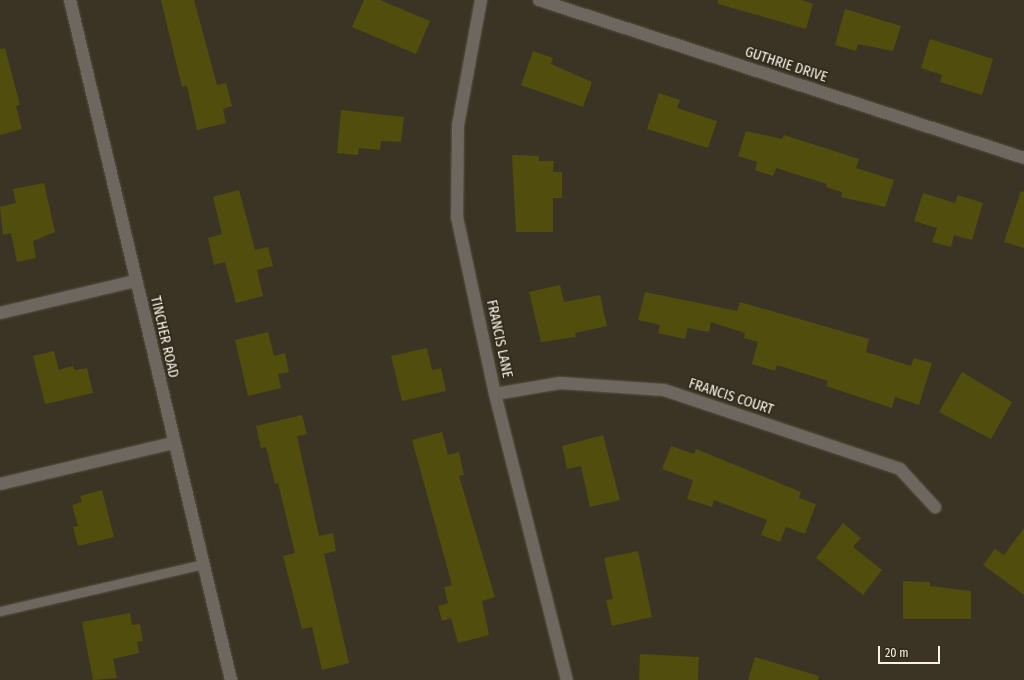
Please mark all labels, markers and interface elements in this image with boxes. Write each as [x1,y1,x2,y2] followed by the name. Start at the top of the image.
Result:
[743,44,829,86] street label: GUTHRIE DRIVE
[146,294,182,380] street label: TINCHER ROAD
[483,298,515,380] street label: FRANCIS LANE
[686,375,776,419] street label: FRANCIS COURT
[880,638,942,664] scale bar
[885,646,909,660] text: 20 m

